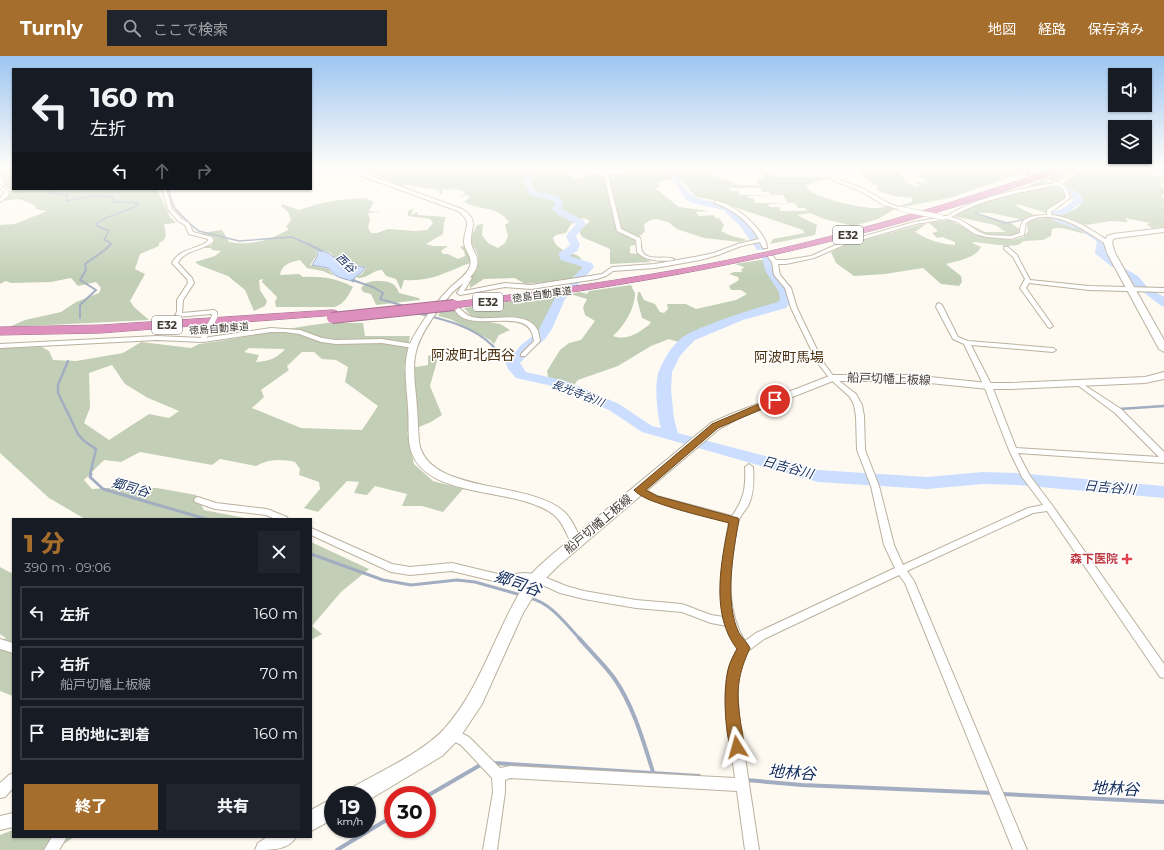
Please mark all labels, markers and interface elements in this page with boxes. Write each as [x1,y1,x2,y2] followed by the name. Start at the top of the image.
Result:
[107,10,387,46] search box
[20,17,83,40] text: Turnly
[121,17,143,39] icon: search
[153,20,228,39] text: ここで検索
[988,20,1016,38] text: 地図
[1038,20,1066,38] text: 経路
[1088,20,1144,38] text: 保存済み
[1108,68,1152,164] map controls
[1108,68,1152,112] button: sound
[90,80,175,114] text: 160 m
[24,84,76,136] icon: left
[90,118,126,140] text: 左折
[1108,120,1152,164] button: layers
[109,160,131,182] icon: left
[151,160,173,182] icon: ahead
[193,160,215,182] icon: right
[833,226,863,244] road number: E32
[333,250,359,276] water label: 西谷
[511,284,573,305] street label: 徳島自動車道
[473,293,503,311] road number: E32
[152,316,182,334] road number: E32
[189,320,249,337] street label: 徳島自動車道
[431,346,515,364] district label: 阿波町北西谷
[754,348,824,366] district label: 阿波町馬場
[847,370,931,387] street label: 船戸切幡上板線
[550,377,607,410] water label: 長光寺谷川
[758,383,792,417] pin
[764,389,786,411] icon: arrive
[761,453,817,482] water label: 日吉谷川
[110,474,153,500] water label: 郷司谷
[1083,477,1139,497] water label: 日吉谷川
[561,491,635,556] street label: 船戸切幡上板線
[24,529,65,558] text: 1 分
[258,531,300,573] button: close
[1070,551,1118,566] place label: 森下医院
[1121,553,1133,565] marker: 森下医院
[24,559,111,575] text: 390 m · 09:06
[492,567,546,601] water label: 郷司谷
[26,602,48,624] icon: left
[254,604,298,623] text: 160 m
[60,605,90,624] text: 左折
[60,655,90,674] text: 右折
[26,662,48,684] icon: right
[260,664,298,683] text: 70 m
[60,676,151,692] text: 船戸切幡上板線
[26,722,48,744] icon: arrive
[254,724,298,743] text: 160 m
[60,725,150,744] text: 目的地に到着
[716,726,758,768] position arrow
[767,761,819,784] water label: 地林谷
[1091,778,1141,799] water label: 地林谷
[24,784,158,830] button: 終了
[166,784,300,830] button: 共有
[384,786,436,838] speed limit sign: 30
[340,795,360,819] text: 19
[337,815,363,828] text: km/h

